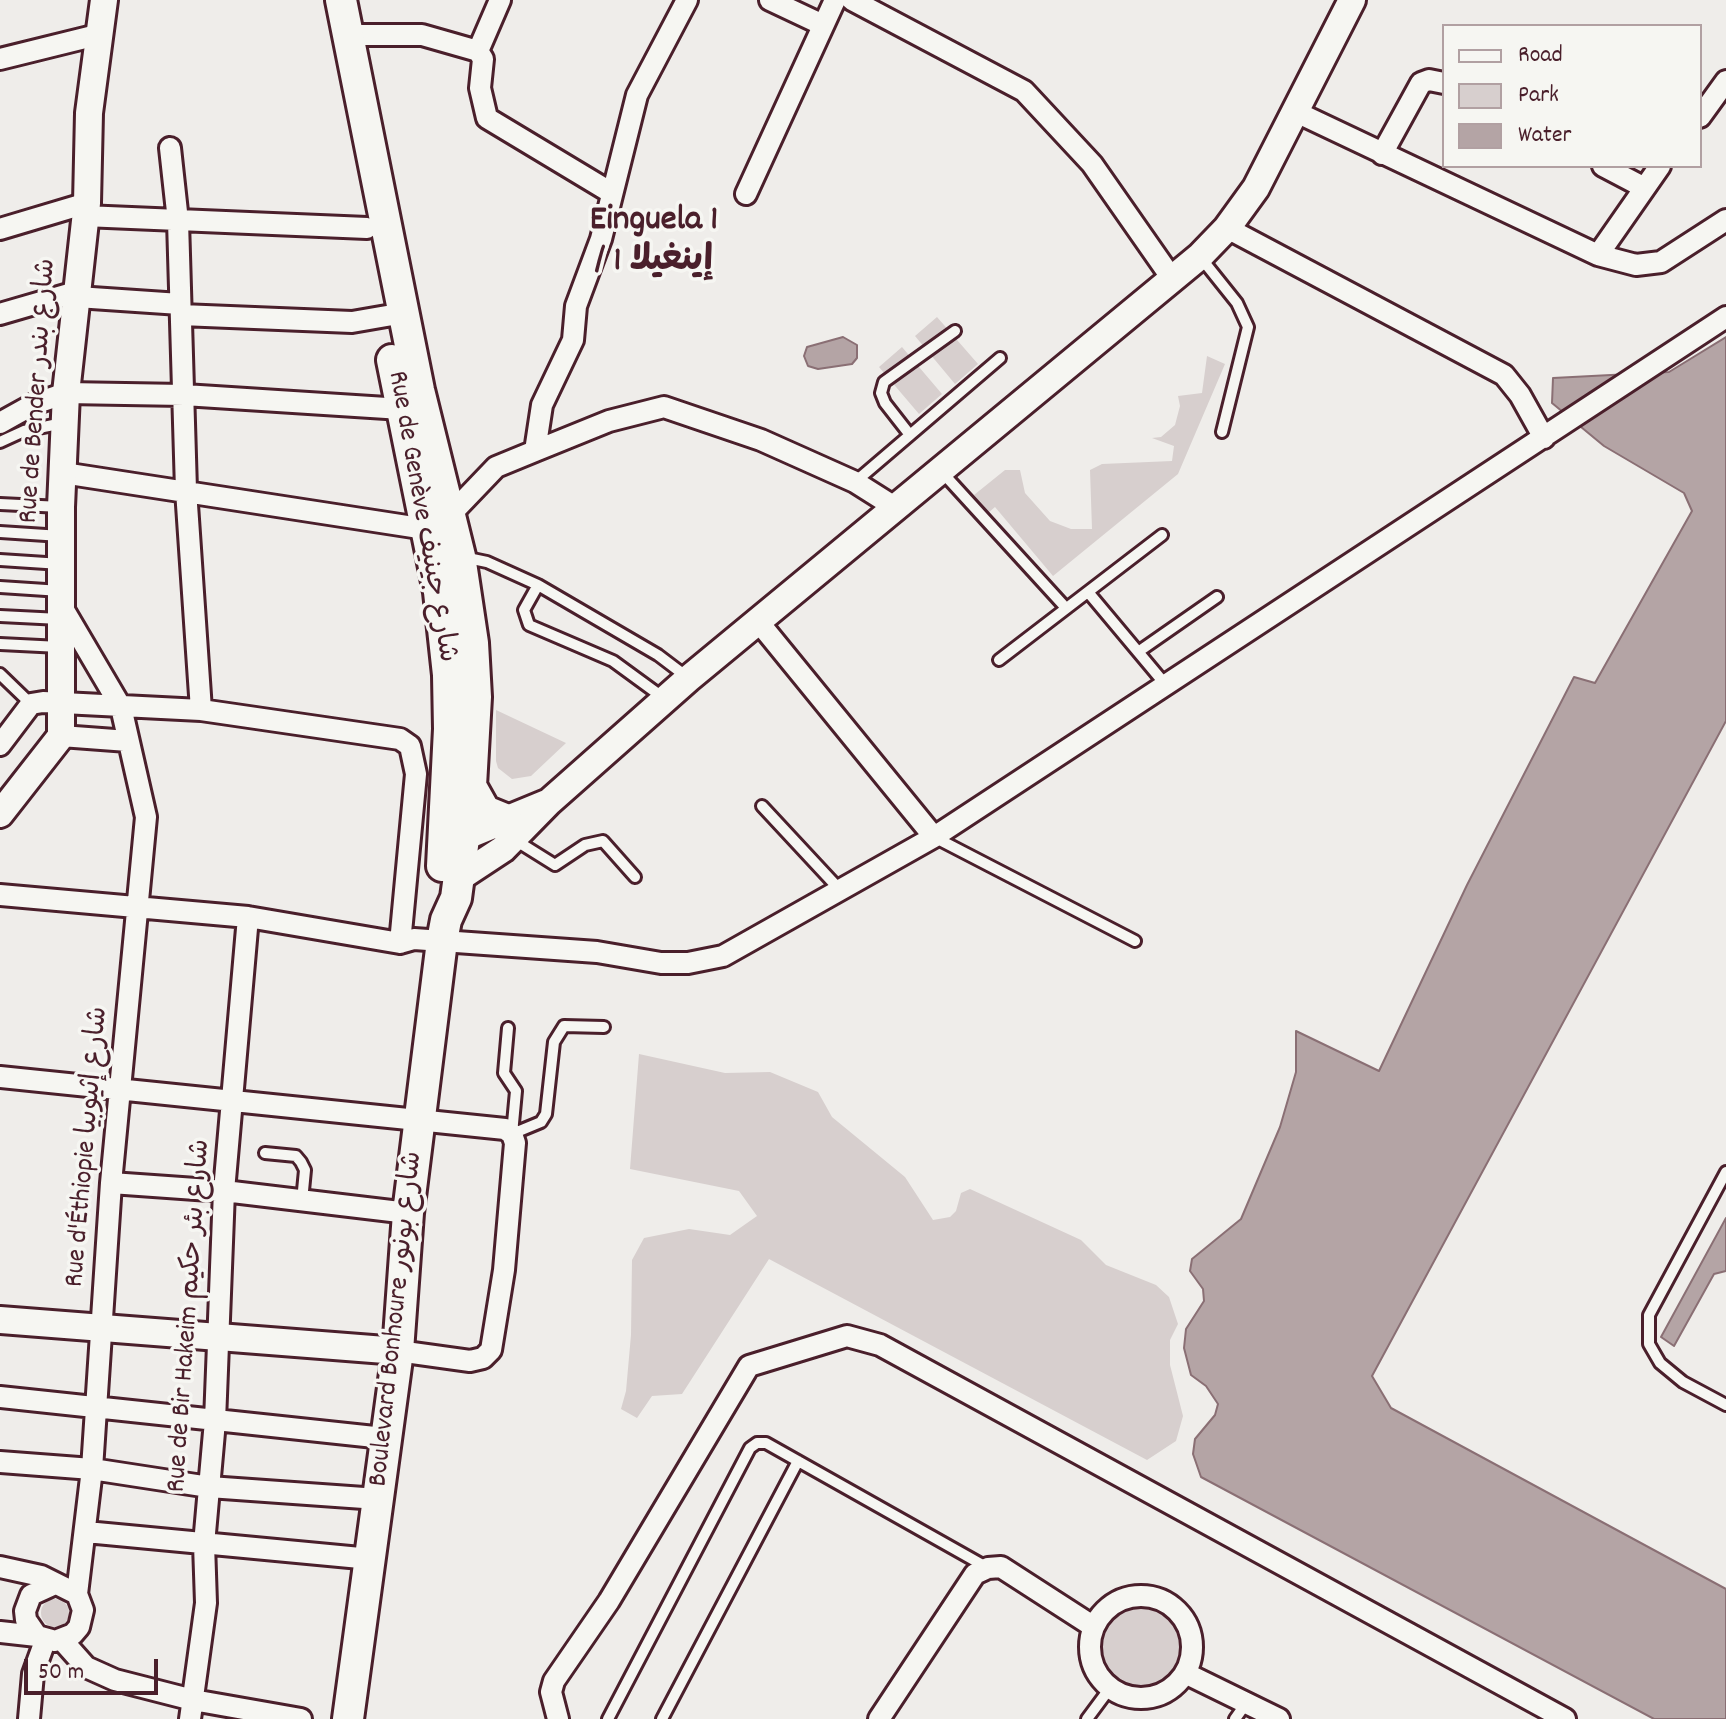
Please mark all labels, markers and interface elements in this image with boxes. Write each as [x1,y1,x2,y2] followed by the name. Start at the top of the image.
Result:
[1442,24,1702,168] legend
[1518,39,1563,73] text: Road
[1518,79,1559,113] text: Park
[1518,119,1571,153] text: Water
[590,201,718,286] district label: Einguela 1 / إينغيلا 1
[14,257,66,525] street label: Rue de Bender شارع بندر
[378,369,462,665] street label: Rue de Genève شارع جينيف
[60,1005,118,1289] street label: Rue d'Éthiopie شارع إثيوبيا
[162,1138,220,1494] street label: Rue de Bir Hakeim شارع بئر حكيم
[364,1150,432,1488] street label: Boulevard Bonhoure شارع بونور
[28,1643,162,1693] scale bar
[38,1656,84,1690] text: 50 m

